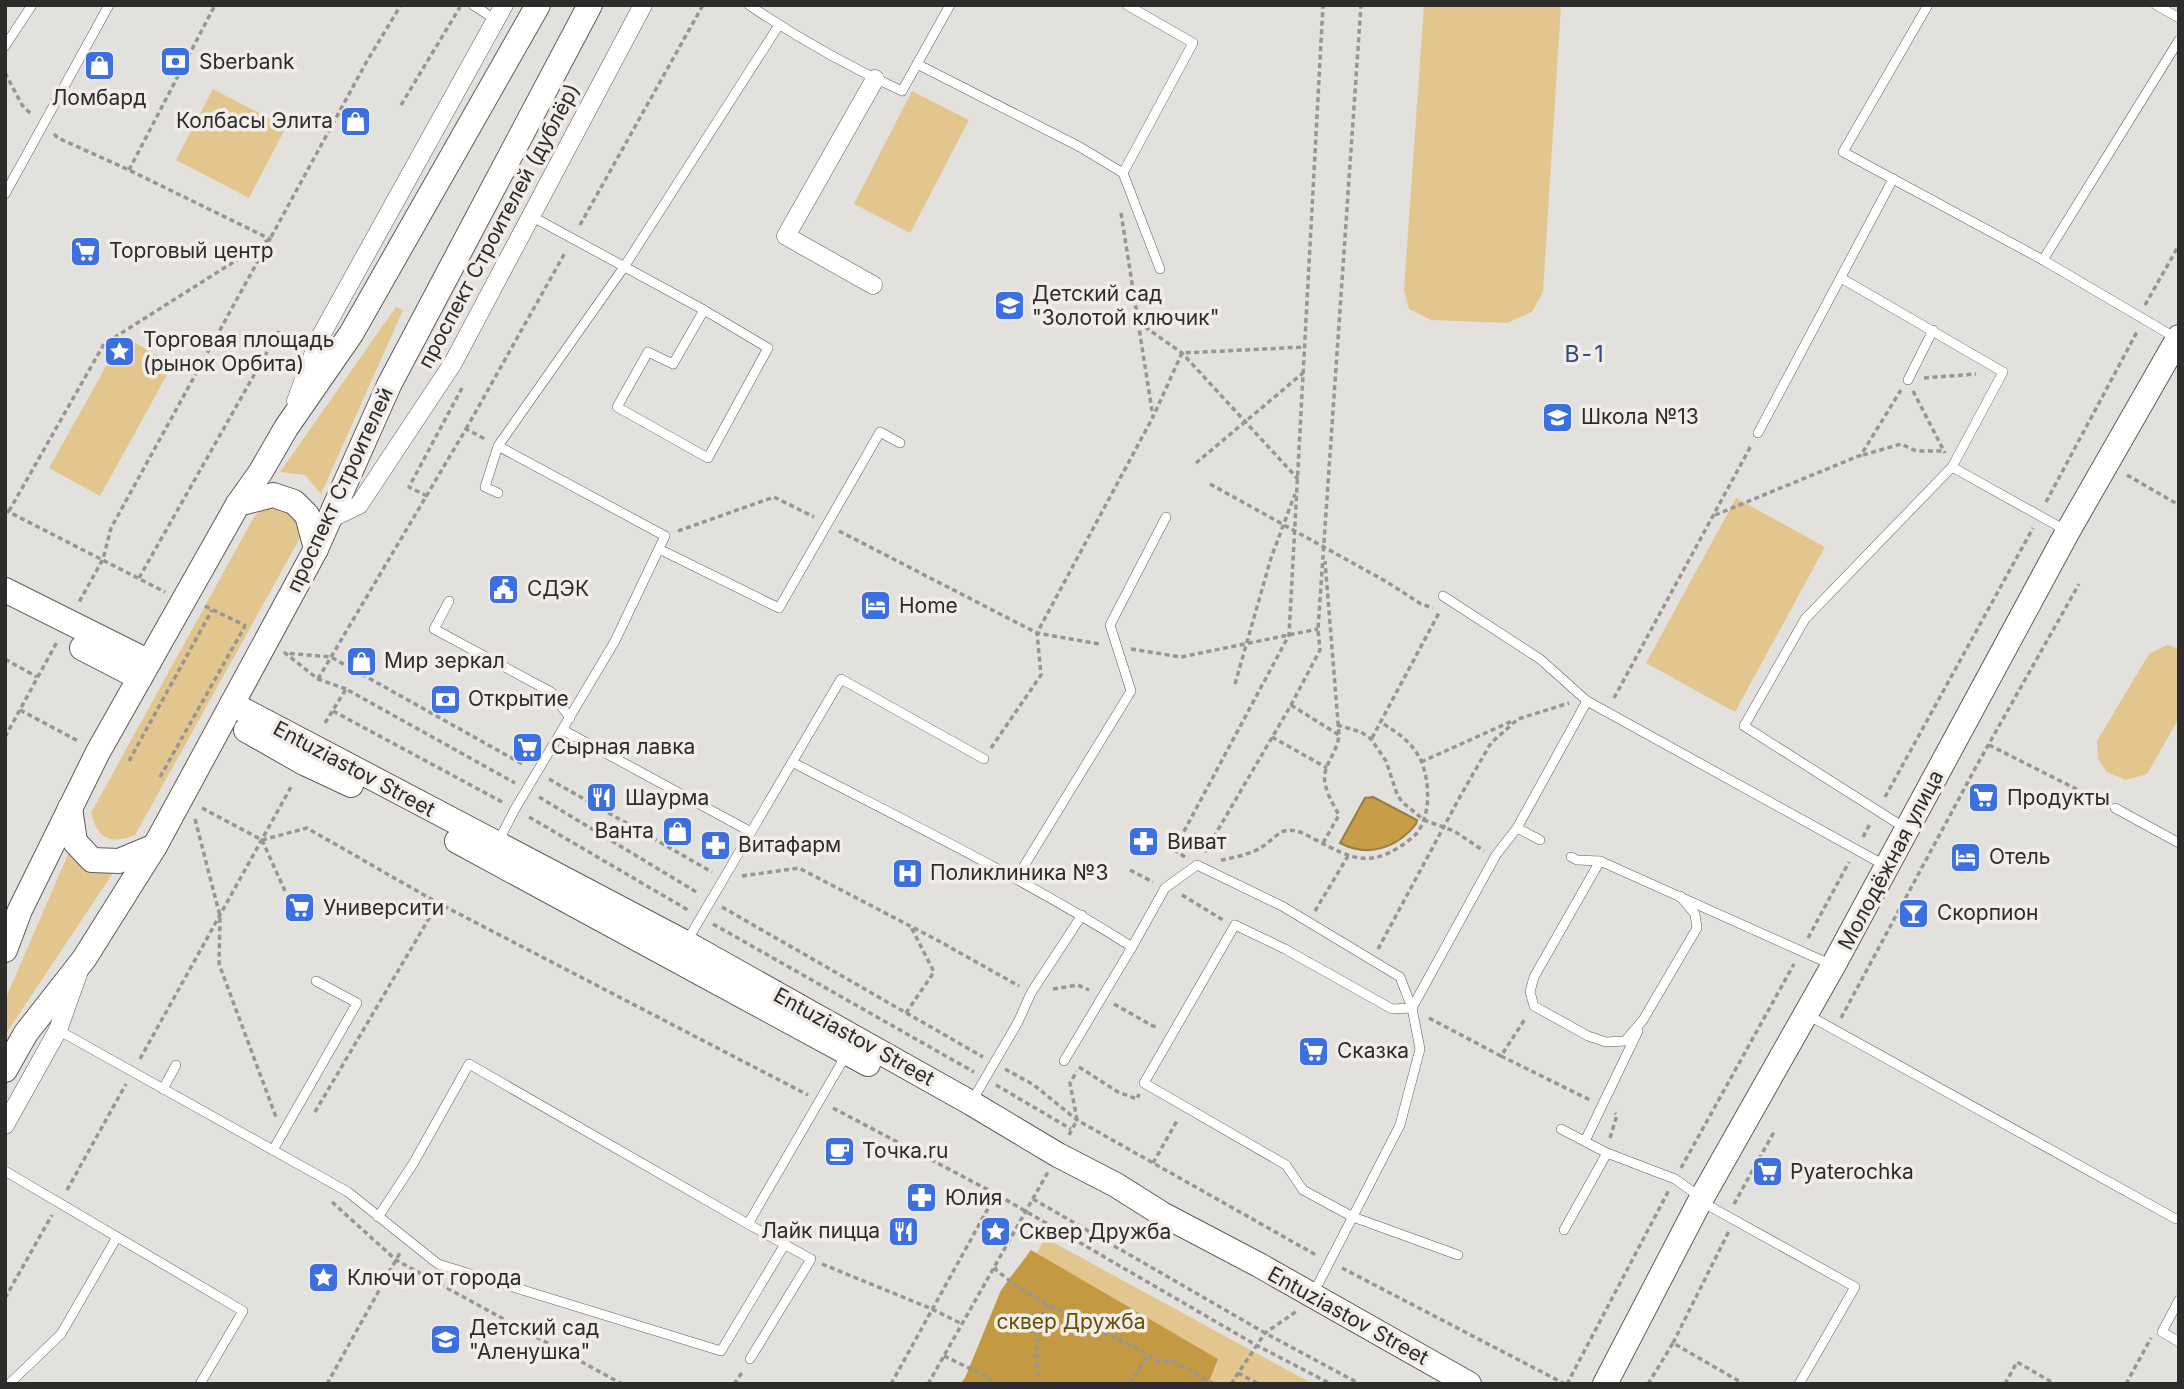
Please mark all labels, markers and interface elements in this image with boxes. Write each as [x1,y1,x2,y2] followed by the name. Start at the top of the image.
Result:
[159,45,193,79] bank icon: Sberbank
[82,49,116,83] shop icon: Ломбард
[199,49,295,74] place label: Sberbank
[413,79,584,372] street label: проспект Строителей (дублёр)
[52,85,146,110] place label: Ломбард
[339,104,373,138] shop icon: Колбасы Элита
[176,108,333,133] place label: Колбасы Элита
[69,234,103,268] supermarket icon: Торговый центр
[109,238,274,263] place label: Торговый центр
[1032,281,1219,330] place label: Детский сад "Золотой ключик"
[992,289,1026,323] school or university icon: Детский сад "Золотой ключик"
[143,327,334,376] place label: Торговая площадь (рынок Орбита)
[103,335,137,369] place icon: Торговая площадь (рынок Орбита)
[1565,340,1605,368] district label: В-1
[281,383,398,596] street label: проспект Строителей
[1541,400,1575,434] school or university icon: Школа №13
[1581,404,1699,429] place label: Школа №13
[487,572,521,606] public building icon: СДЭК
[527,576,589,601] place label: СДЭК
[859,589,893,623] hotel icon: Home
[899,593,958,618] place label: Home
[344,644,378,678] shop icon: Мир зеркал
[384,648,505,673] place label: Мир зеркал
[428,682,462,716] bank icon: Открытие
[468,686,569,711] place label: Открытие
[269,715,440,822] street label: Entuziastov Street
[511,730,545,764] supermarket icon: Сырная лавка
[551,734,695,759] place label: Сырная лавка
[1833,766,1948,954] street label: Молодёжная улица
[585,781,619,815] restaurant icon: Шаурма
[1967,781,2001,815] supermarket icon: Продукты
[625,785,709,810] place label: Шаурма
[2007,785,2110,810] place label: Продукты
[660,814,694,848] shop icon: Ванта
[594,818,654,843] place label: Ванта
[1127,825,1161,859] pharmacy icon: Виват
[698,828,732,862] pharmacy icon: Витафарм
[1167,829,1227,854] place label: Виват
[738,832,841,857] place label: Витафарм
[1949,840,1983,874] hotel icon: Отель
[1989,844,2051,869] place label: Отель
[890,856,924,890] hospital icon: Поликлиника №3
[930,860,1108,885] place label: Поликлиника №3
[283,891,317,925] supermarket icon: Университи
[323,895,444,920] place label: Университи
[1897,896,1931,930] bar icon: Скорпион
[1937,900,2038,925] place label: Скорпион
[770,982,939,1091] street label: Entuziastov Street
[1297,1034,1331,1068] supermarket icon: Сказка
[1337,1038,1409,1063] place label: Сказка
[822,1134,856,1168] cafe icon: Точка.ru
[862,1138,948,1163] place label: Точка.ru
[1750,1155,1784,1189] supermarket icon: Pyaterochka
[1790,1159,1914,1184] place label: Pyaterochka
[905,1181,939,1215] pharmacy icon: Юлия
[945,1185,1002,1210] place label: Юлия
[886,1214,920,1248] restaurant icon: Лайк пицца
[979,1215,1013,1249] place icon: Сквер Дружба
[761,1218,880,1243] place label: Лайк пицца
[1019,1219,1171,1244] place label: Сквер Дружба
[307,1261,341,1295] place icon: Ключи от города
[1264,1261,1433,1370] street label: Entuziastov Street
[347,1265,522,1290] place label: Ключи от города
[997,1309,1145,1334] park label: сквер Дружба
[469,1315,599,1364] place label: Детский сад "Аленушка"
[429,1323,463,1357] school or university icon: Детский сад "Аленушка"

